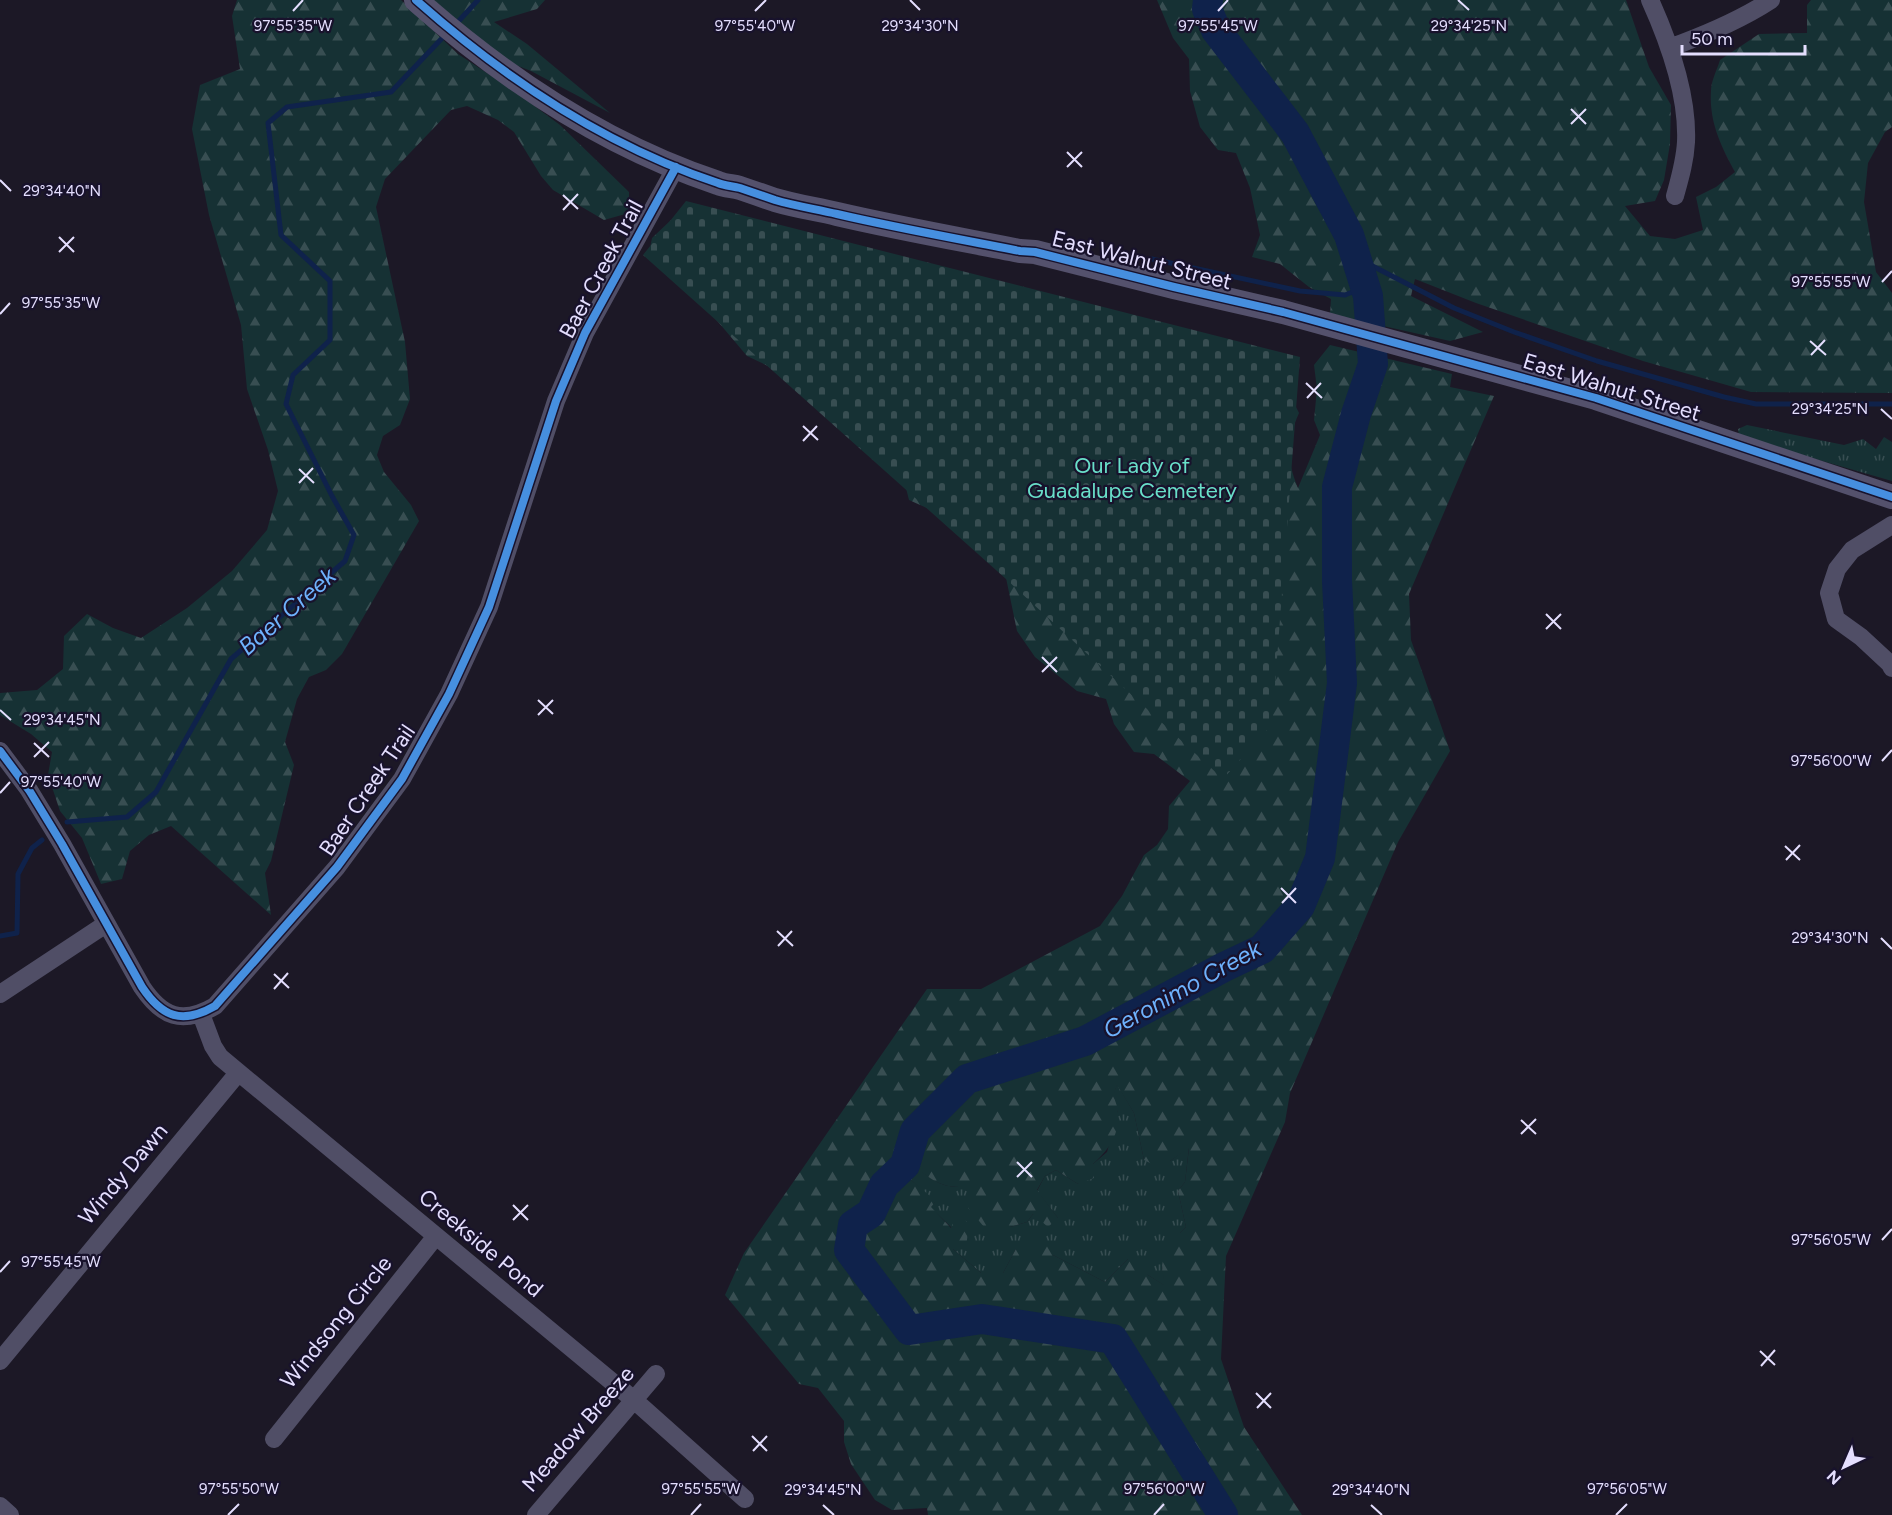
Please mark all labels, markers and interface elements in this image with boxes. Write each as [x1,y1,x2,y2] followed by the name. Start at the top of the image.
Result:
[254,17,333,35] text: 97°55'35"W
[715,17,796,35] text: 97°55'40"W
[881,17,959,35] text: 29°34'30"N
[1178,17,1258,35] text: 97°55'45"W
[1431,17,1507,35] text: 29°34'25"N
[1682,18,1805,56] scale bar
[1691,28,1733,50] text: 50 m
[23,182,101,200] text: 29°34'40"N
[553,195,649,343] street label: Baer Creek Trail
[1049,225,1235,295] street label: East Walnut Street
[1792,273,1871,291] text: 97°55'55"W
[22,294,101,312] text: 97°55'35"W
[1520,347,1704,427] street label: East Walnut Street
[1792,400,1868,418] text: 29°34'25"N
[1027,452,1237,504] park label: Our Lady of Guadalupe Cemetery
[232,560,343,661] water label: Baer Creek
[23,711,101,729] text: 29°34'45"N
[313,719,421,861] street label: Baer Creek Trail
[1791,752,1872,770] text: 97°56'00"W
[21,773,102,791] text: 97°55'40"W
[1791,929,1869,947] text: 29°34'30"N
[1098,933,1267,1044] water label: Geronimo Creek
[73,1118,173,1230] street label: Windy Dawn
[413,1183,549,1303] street label: Creekside Pond
[1791,1231,1871,1249] text: 97°56'05"W
[274,1250,398,1394] street label: Windsong Circle
[21,1253,101,1271] text: 97°55'45"W
[516,1361,640,1497] street label: Meadow Breeze
[1814,1437,1874,1497] north arrow
[1823,1466,1845,1489] text: N
[199,1480,279,1498] text: 97°55'50"W
[662,1480,741,1498] text: 97°55'55"W
[1124,1480,1205,1498] text: 97°56'00"W
[1587,1480,1667,1498] text: 97°56'05"W
[784,1481,862,1499] text: 29°34'45"N
[1332,1481,1410,1499] text: 29°34'40"N

